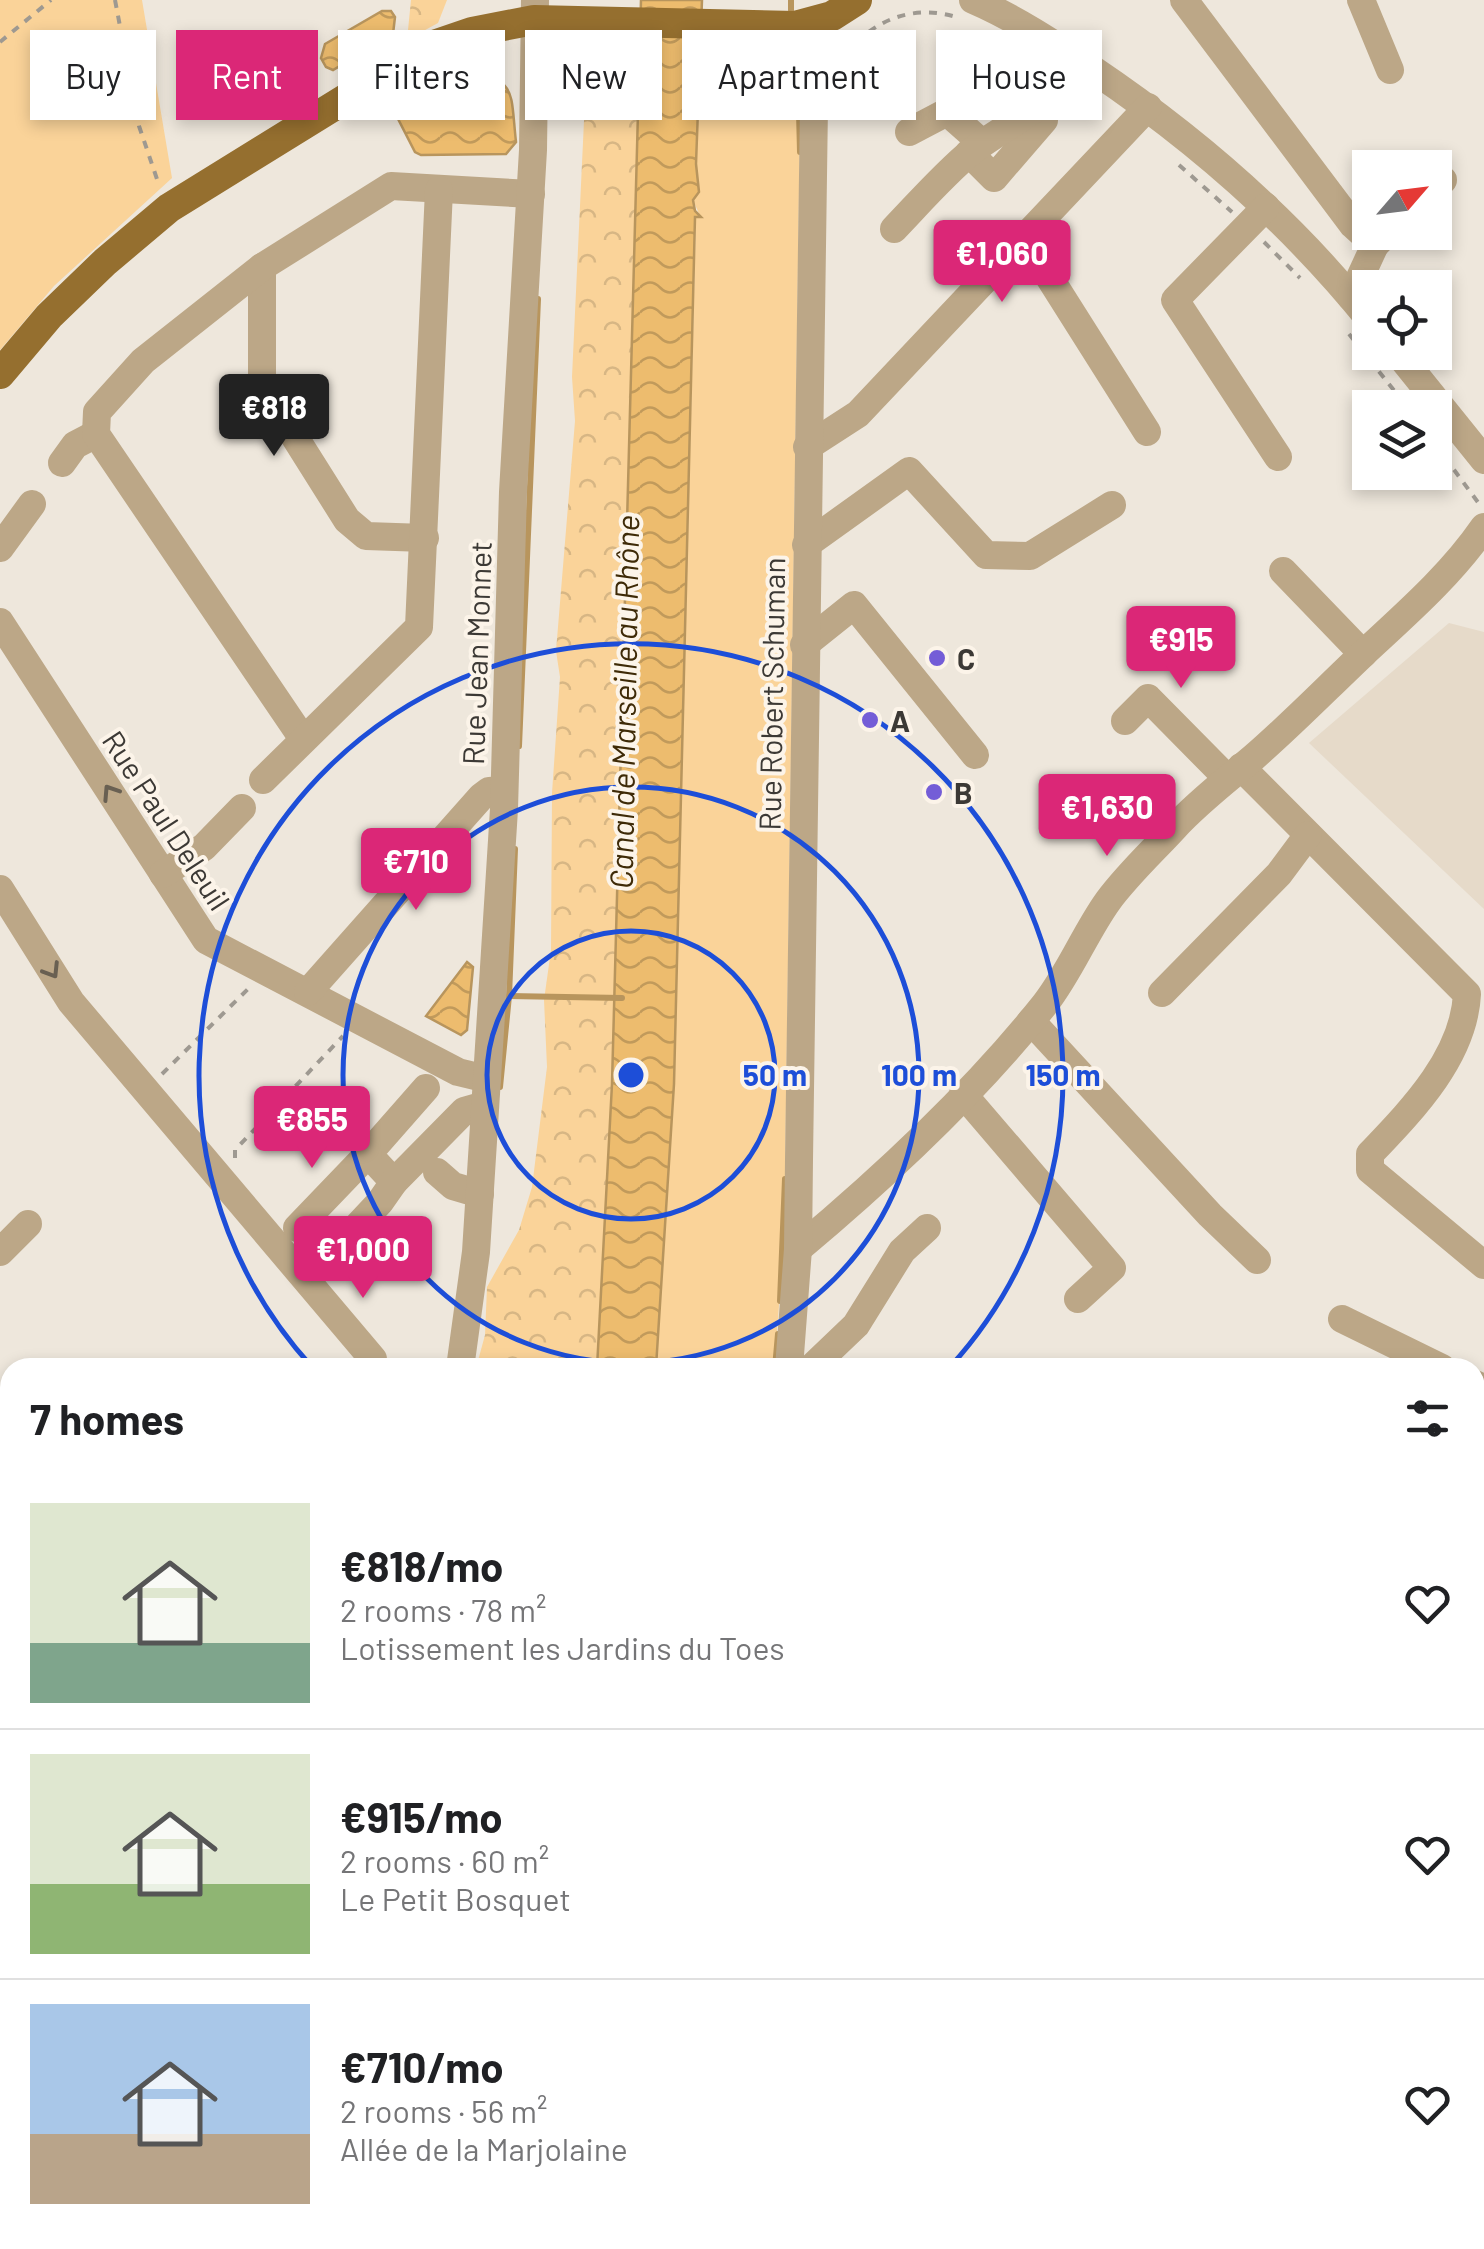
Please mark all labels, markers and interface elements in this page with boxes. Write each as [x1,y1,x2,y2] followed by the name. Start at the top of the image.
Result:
[30,30,156,120] chip: Buy
[176,30,318,120] chip: Rent
[338,30,505,120] chip: Filters
[525,30,662,120] chip: New
[682,30,916,120] chip: Apartment
[936,30,1102,120] chip: House
[1352,150,1452,250] north arrow
[1352,150,1452,490] map controls
[921,220,1083,305] pin: €1,060
[956,233,1048,271] text: €1,060
[1352,270,1452,370] button: locate
[215,374,333,459] pin: €818
[241,387,307,425] text: €818
[1352,390,1452,490] button: layers
[601,515,645,889] water label: Canal de Marseille au Rhône
[454,541,498,765] street label: Rue Jean Monnet
[751,557,791,831] street label: Rue Robert Schuman
[1122,606,1240,691] pin: €915
[1148,619,1214,657] text: €915
[957,640,975,676] place label: C
[926,647,948,669] marker: C
[890,702,910,738] place label: A
[859,709,881,731] marker: A
[96,724,238,916] street label: Rue Paul Deleuil
[954,774,973,810] place label: B
[1026,774,1188,859] pin: €1,630
[923,781,945,803] marker: B
[104,785,123,803] one-way arrow
[1061,787,1153,825] text: €1,630
[357,828,475,913] pin: €710
[383,841,449,879] text: €710
[40,961,59,979] one-way arrow
[743,1056,807,1092] text: 50 m
[881,1056,957,1092] text: 100 m
[1026,1056,1100,1092] text: 150 m
[613,1057,649,1093] centre of rings
[253,1086,371,1171] pin: €855
[276,1099,348,1137] text: €855
[282,1216,444,1301] pin: €1,000
[316,1229,410,1267] text: €1,000
[1400,1391,1455,1446] icon: filters
[30,1393,184,1443] text: 7 homes
[340,1540,503,1590] text: €818/mo
[110,1543,230,1663] icon: home
[1400,1576,1455,1631] icon: heart
[340,1590,546,1628] text: 2 rooms · 78 m²
[340,1628,785,1666] text: Lotissement les Jardins du Toes
[340,1791,503,1841] text: €915/mo
[110,1794,230,1914] icon: home
[1400,1827,1455,1882] icon: heart
[340,1841,549,1879] text: 2 rooms · 60 m²
[340,1879,571,1917] text: Le Petit Bosquet
[340,2041,504,2091] text: €710/mo
[110,2044,230,2164] icon: home
[1400,2077,1455,2132] icon: heart
[340,2091,548,2129] text: 2 rooms · 56 m²
[340,2129,628,2167] text: Allée de la Marjolaine

